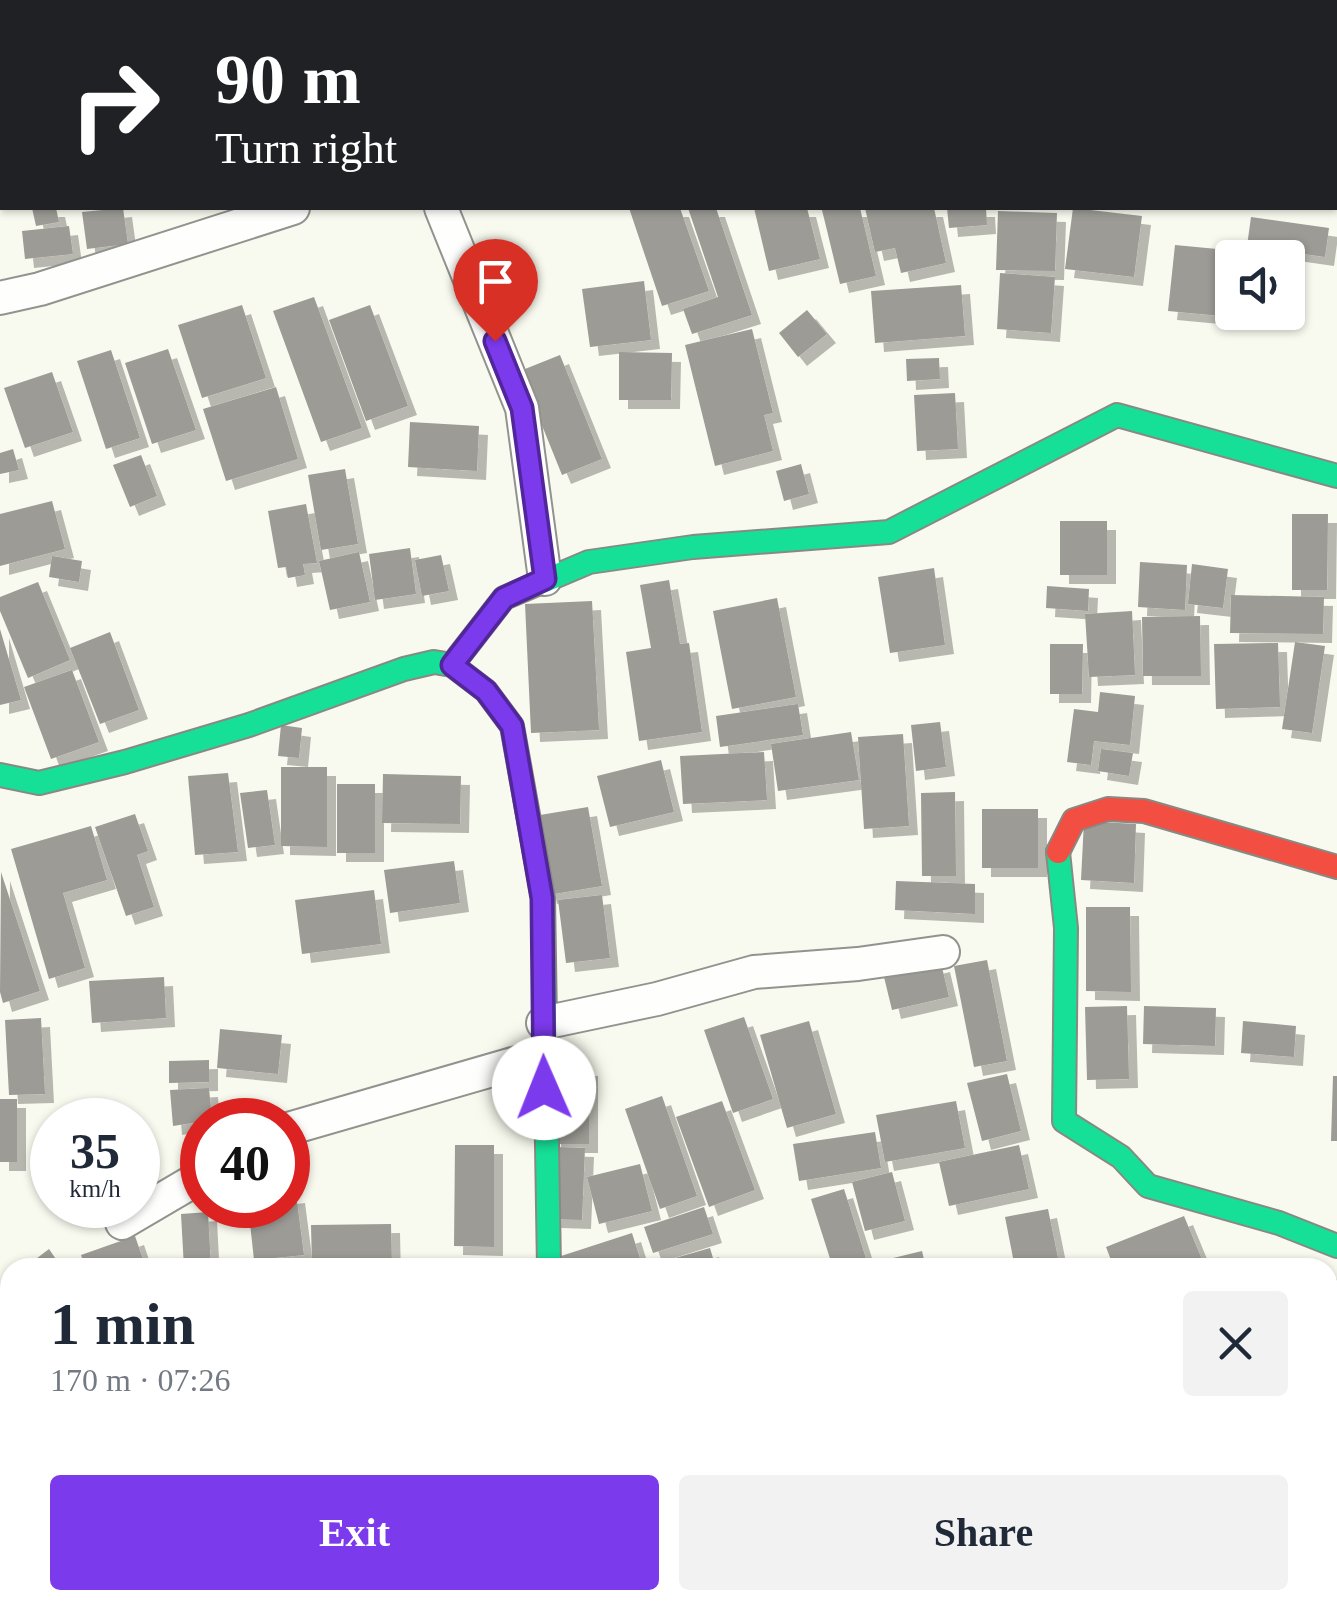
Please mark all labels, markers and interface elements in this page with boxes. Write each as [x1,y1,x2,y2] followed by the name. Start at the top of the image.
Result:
[50,40,180,170] icon: right
[215,41,361,118] text: 90 m
[215,123,397,173] text: Turn right
[453,239,538,342] pin
[1215,240,1305,330] map controls
[1215,240,1305,330] button: sound
[468,254,523,309] icon: arrive
[492,1036,596,1140] position arrow
[180,1098,310,1228] speed limit sign: 40
[70,1123,120,1179] text: 35
[69,1175,121,1202] text: km/h
[50,1291,195,1357] text: 1 min
[1183,1291,1288,1396] button: close
[50,1362,230,1398] text: 170 m · 07:26
[50,1475,659,1590] button: Exit
[679,1475,1288,1590] button: Share

